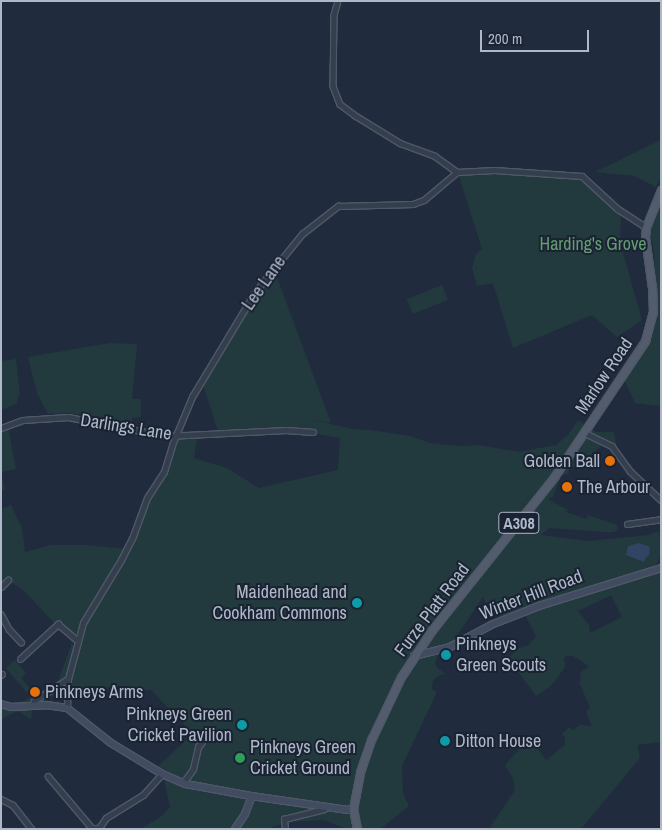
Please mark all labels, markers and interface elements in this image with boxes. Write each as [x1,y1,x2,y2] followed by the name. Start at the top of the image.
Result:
[482,20,591,52] scale bar
[488,28,522,49] text: 200 m
[539,233,647,255] park label: Harding's Grove
[237,252,291,314] street label: Lee Lane
[571,334,637,418] street label: Marlow Road
[79,409,173,445] street label: Darlings Lane
[524,450,600,472] place label: Golden Ball
[604,455,616,467] marker: Golden Ball
[577,476,651,498] place label: The Arbour
[561,481,573,493] marker: The Arbour
[498,509,540,536] road number: A308
[390,559,474,661] street label: Furze Platt Road
[477,566,585,624] street label: Winter Hill Road
[212,582,347,624] place label: Maidenhead and Cookham Commons
[351,597,363,609] marker: Maidenhead and Cookham Commons
[456,634,546,676] place label: Pinkneys Green Scouts
[440,649,452,661] marker: Pinkneys Green Scouts
[45,681,144,703] place label: Pinkneys Arms
[29,686,41,698] marker: Pinkneys Arms
[126,704,232,746] place label: Pinkneys Green Cricket Pavilion
[236,719,248,731] marker: Pinkneys Green Cricket Pavilion
[455,730,541,752] place label: Ditton House
[439,735,451,747] marker: Ditton House
[250,737,356,780] place label: Pinkneys Green Cricket Ground
[234,752,246,764] marker: Pinkneys Green Cricket Ground

